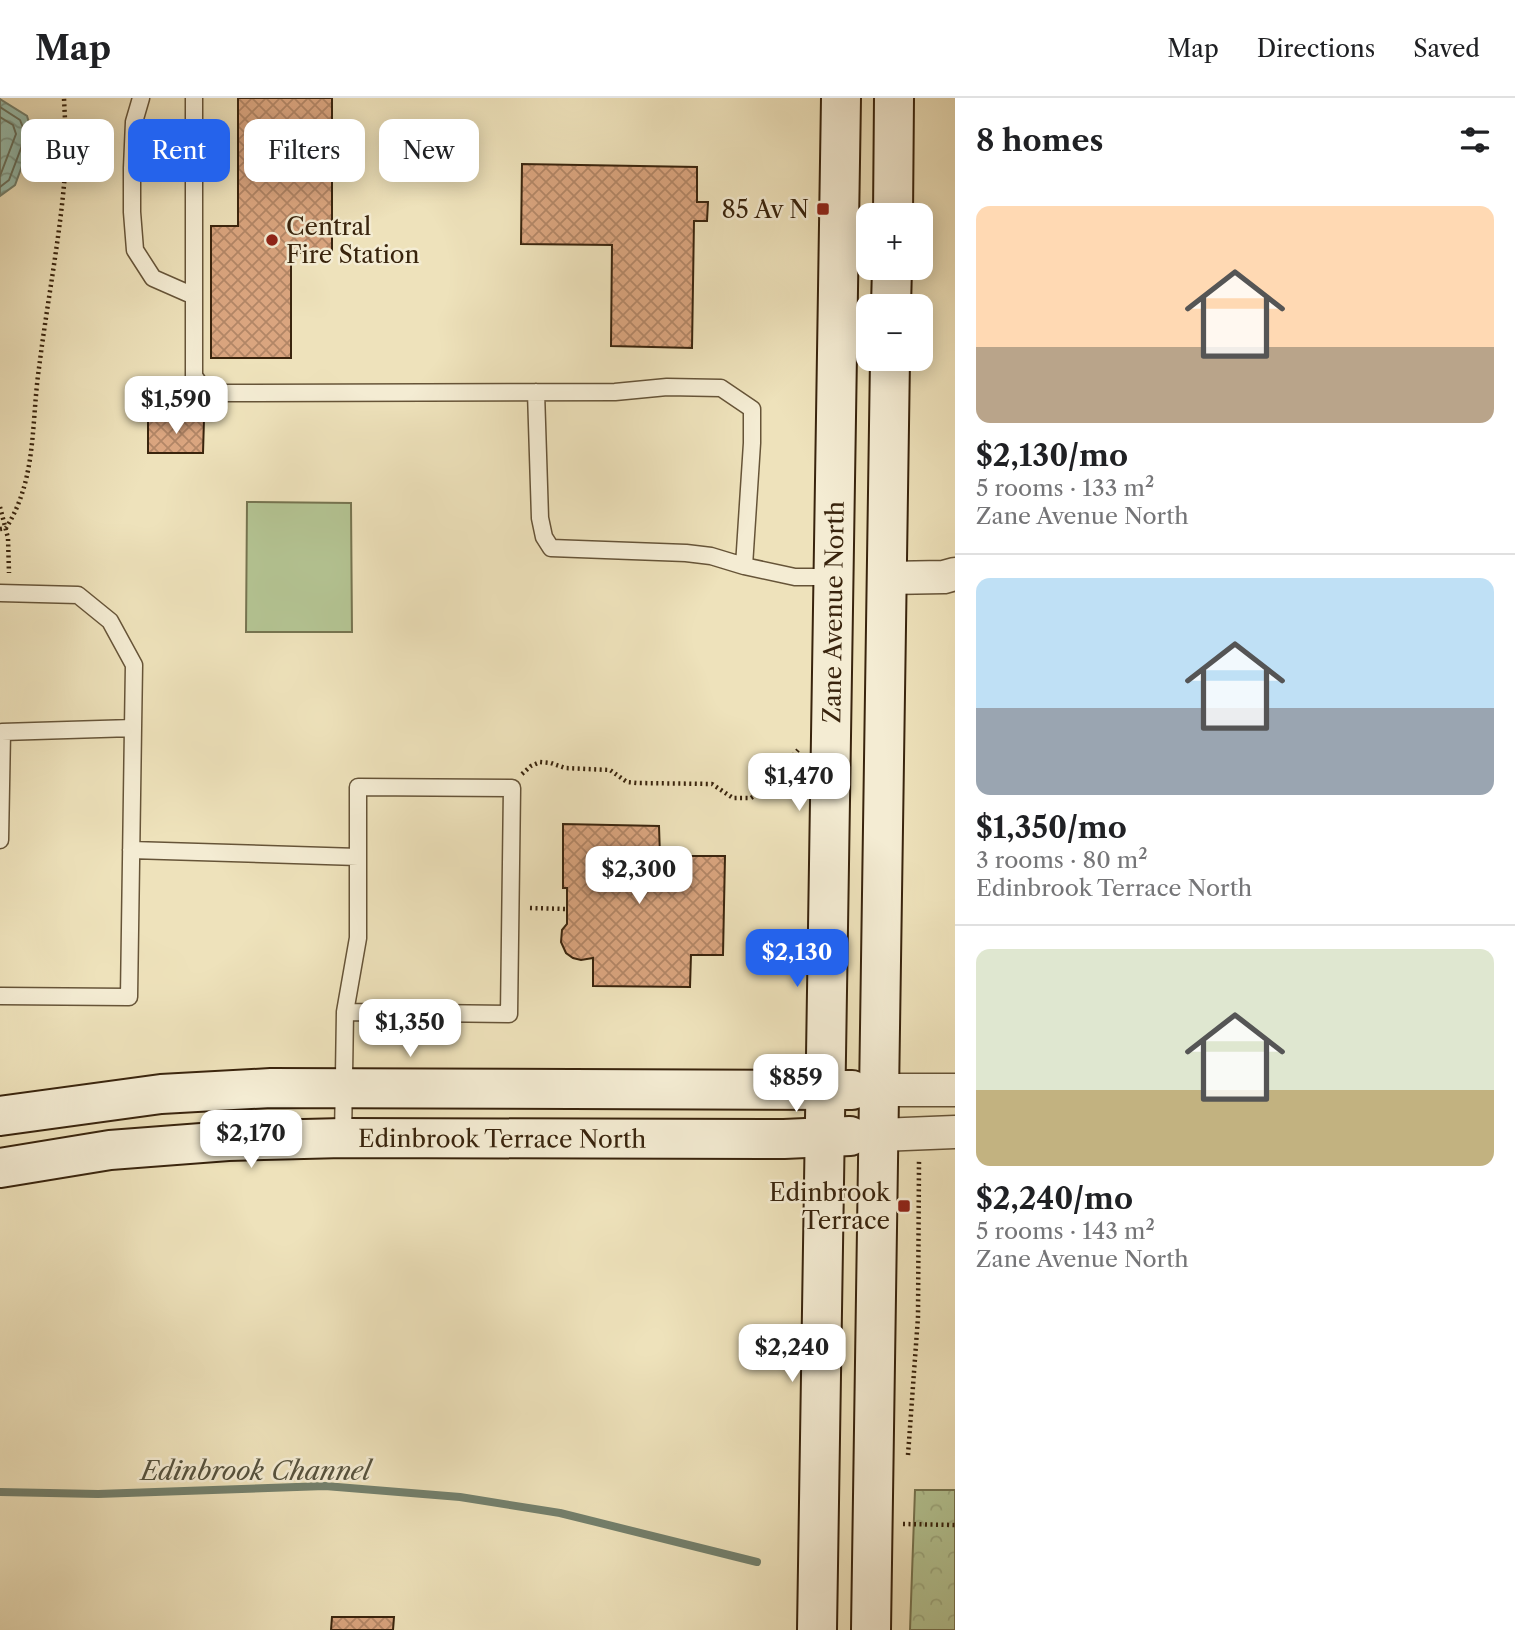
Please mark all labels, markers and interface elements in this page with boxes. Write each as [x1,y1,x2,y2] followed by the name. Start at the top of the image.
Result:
[35,28,111,69] text: Map
[1167,34,1219,63] text: Map
[1257,34,1375,63] text: Directions
[1413,34,1480,63] text: Saved
[21,119,114,182] chip: Buy
[128,119,230,182] chip: Rent
[244,119,365,182] chip: Filters
[379,119,479,182] chip: New
[1456,121,1494,159] icon: filters
[976,122,1103,159] text: 8 homes
[722,195,809,224] place label: 85 Av N
[815,201,831,217] marker: 85 Av N
[856,203,933,371] map controls
[856,203,933,280] button: +
[286,212,420,269] place label: Central Fire Station
[264,232,280,248] marker: Central Fire Station
[1172,251,1298,377] icon: home
[856,294,933,371] button: −
[119,376,233,436] pin: $1,590
[141,385,211,413] text: $1,590
[976,437,1128,474] text: $2,130/mo
[976,474,1154,502] text: 5 rooms · 133 m²
[817,501,849,723] street label: Zane Avenue North
[976,502,1189,530] text: Zane Avenue North
[1172,623,1298,749] icon: home
[742,754,856,813] pin: $1,470
[764,762,834,790] text: $1,470
[976,809,1127,846] text: $1,350/mo
[582,846,696,906] pin: $2,300
[976,846,1148,874] text: 3 rooms · 80 m²
[601,855,677,883] text: $2,300
[976,874,1252,902] text: Edinbrook Terrace North
[740,930,854,989] pin: $2,130
[762,938,832,966] text: $2,130
[1172,994,1298,1120] icon: home
[353,1000,467,1059] pin: $1,350
[375,1008,445,1036] text: $1,350
[755,1054,837,1114] pin: $859
[769,1063,823,1091] text: $859
[194,1110,308,1170] pin: $2,170
[216,1119,286,1147] text: $2,170
[358,1124,646,1153] street label: Edinbrook Terrace North
[769,1178,891,1235] place label: Edinbrook Terrace
[976,1180,1133,1217] text: $2,240/mo
[896,1198,912,1214] marker: Edinbrook Terrace
[976,1217,1155,1245] text: 5 rooms · 143 m²
[976,1245,1189,1273] text: Zane Avenue North
[735,1324,849,1384] pin: $2,240
[755,1333,829,1361] text: $2,240
[139,1455,374,1487] water label: Edinbrook Channel

